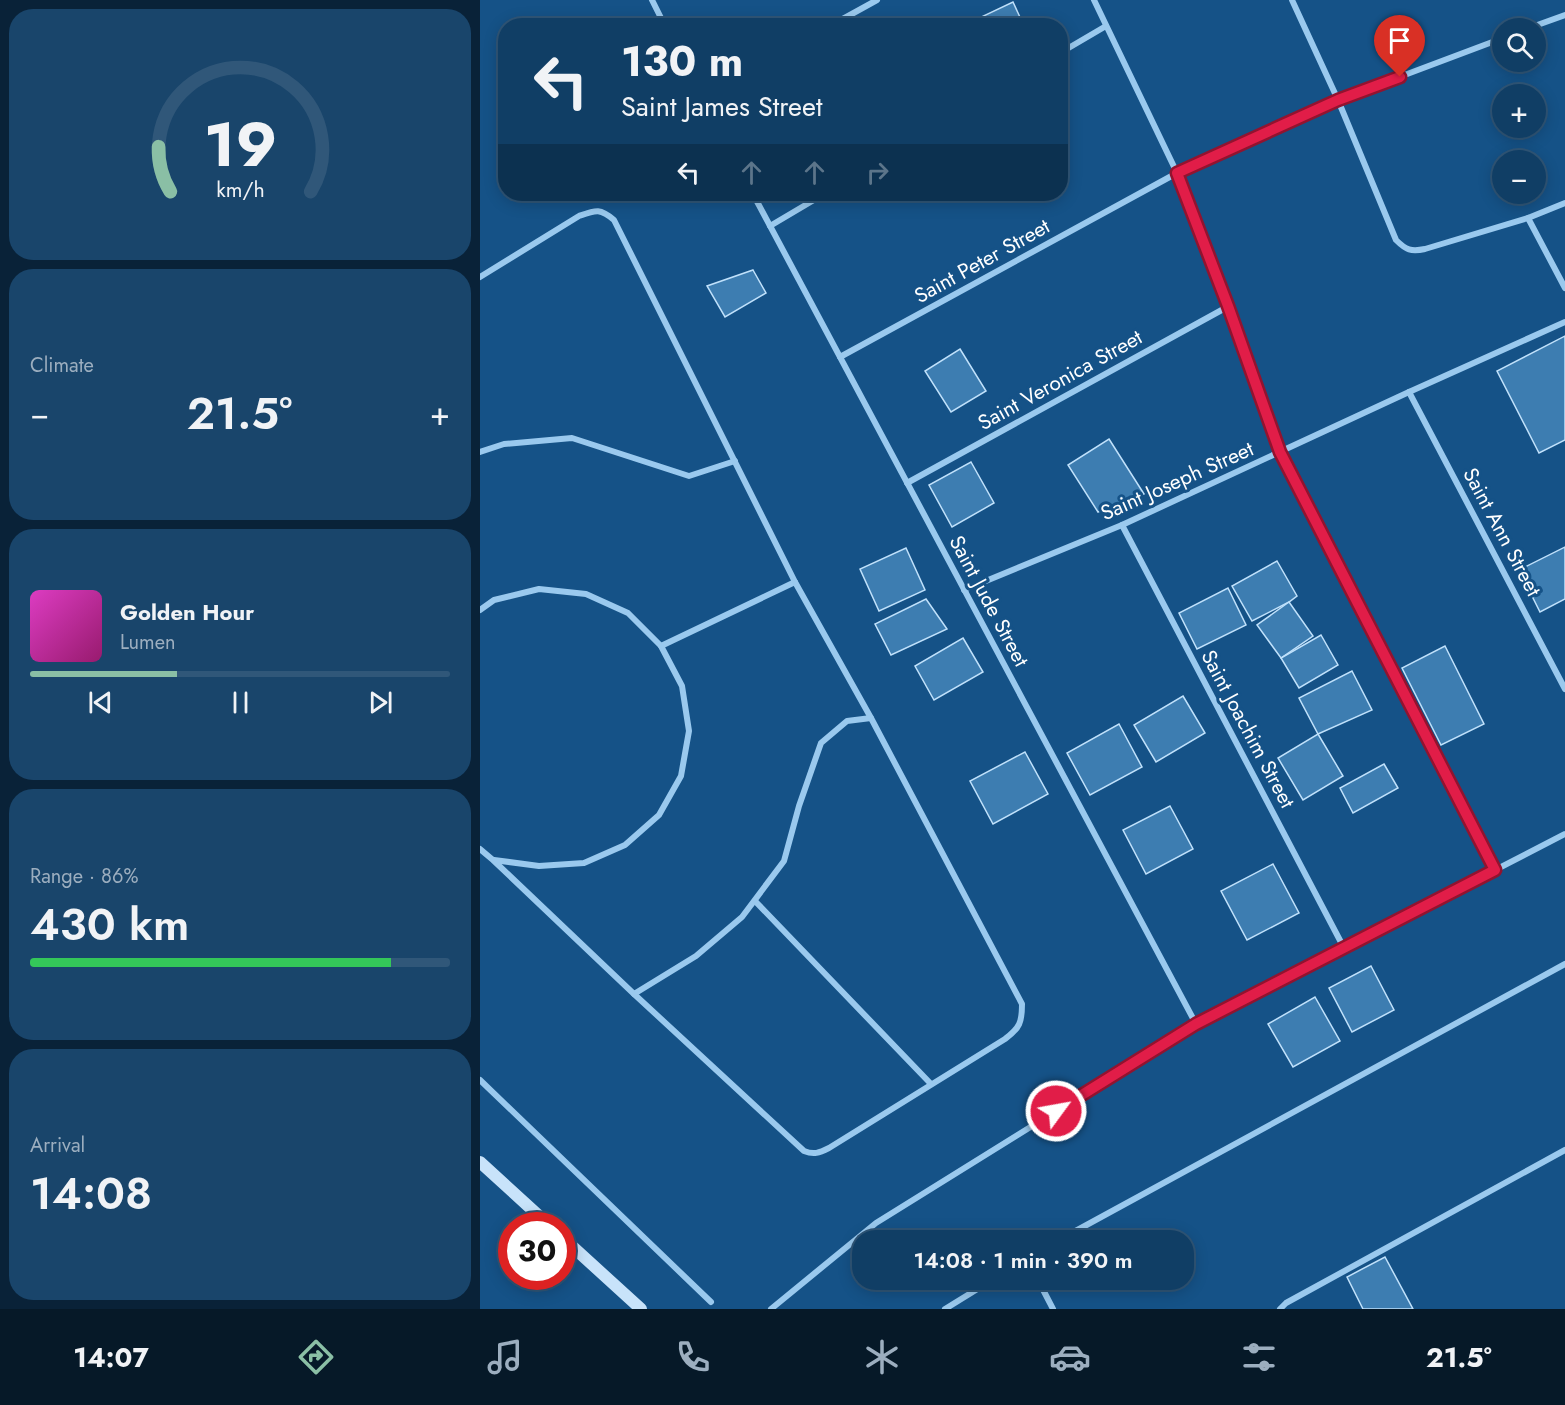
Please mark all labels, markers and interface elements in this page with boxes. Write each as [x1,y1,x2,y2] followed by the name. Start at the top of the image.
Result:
[1374,15,1425,77] pin
[1492,18,1546,204] map controls
[1492,18,1546,72] button: search
[1383,24,1416,57] icon: arrive
[621,31,743,92] text: 130 m
[522,42,600,120] icon: left
[1492,84,1546,138] button: +
[621,87,822,126] text: Saint James Street
[203,99,277,189] text: 19
[1492,150,1546,204] button: −
[672,156,705,189] icon: left
[735,156,768,189] icon: ahead
[798,156,831,189] icon: ahead
[861,156,894,189] icon: right
[216,174,264,205] text: km/h
[909,211,1055,311] street label: Saint Peter Street
[972,322,1148,438] street label: Saint Veronica Street
[30,351,94,380] text: Climate
[187,381,292,446] text: 21.5°
[30,390,49,437] text: −
[430,390,450,437] text: +
[1096,434,1258,528] street label: Saint Joseph Street
[1455,462,1549,602] street label: Saint Ann Street
[942,530,1036,672] street label: Saint Jude Street
[120,596,254,628] text: Golden Hour
[120,628,176,657] text: Lumen
[1194,645,1302,813] street label: Saint Joachim Street
[84,686,117,719] icon: previous
[224,686,257,719] icon: pause
[364,686,397,719] icon: next
[30,862,138,891] text: Range · 86%
[30,892,189,957] text: 430 km
[1024,1079,1088,1143] position arrow
[30,1131,85,1160] text: Arrival
[30,1161,152,1226] text: 14:08
[498,1212,576,1290] speed limit sign: 30
[913,1244,1133,1276] text: 14:08 · 1 min · 390 m
[295,1336,337,1378] icon: directions
[484,1336,526,1378] icon: music
[672,1336,714,1378] icon: phone
[861,1336,903,1378] icon: climate
[1049,1336,1091,1378] icon: car
[1238,1336,1280,1378] icon: filters
[73,1338,149,1377] text: 14:07
[1426,1338,1492,1377] text: 21.5°

